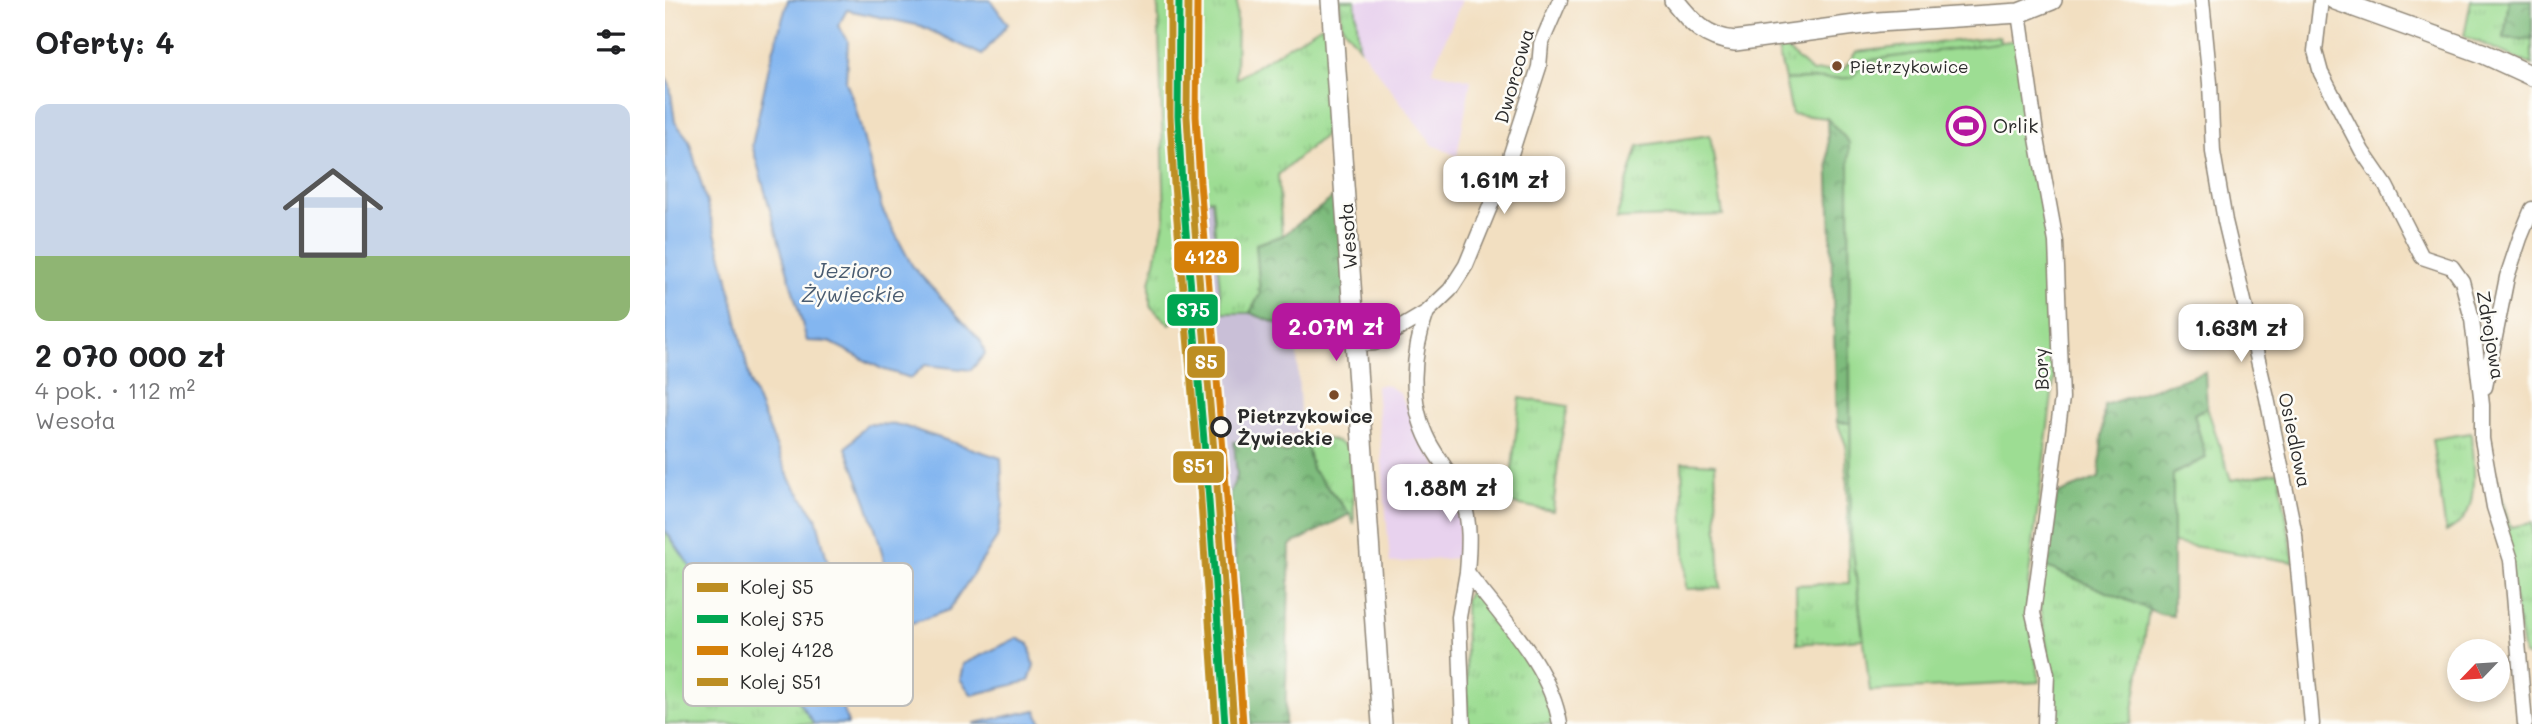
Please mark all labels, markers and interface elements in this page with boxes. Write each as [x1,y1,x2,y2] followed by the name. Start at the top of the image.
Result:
[35,22,175,62] text: Oferty: 4
[592,23,630,61] icon: filters
[1488,25,1539,126] street label: Dworcowa
[1850,55,1968,77] place label: Pietrzykowice
[1830,59,1844,73] marker: Pietrzykowice
[1945,105,1987,147] sports icon: Orlik
[1993,113,2038,138] place label: Orlik
[270,150,396,276] icon: home
[1432,156,1576,216] pin: 1.61M zł
[1459,164,1549,194] text: 1.61M zł
[1333,202,1362,270] street label: Wesoła
[1173,240,1240,274] line badge: 4128
[1185,244,1228,269] text: 4128
[801,256,905,307] water label: Jezioro Żywieckie
[2471,288,2512,381] street label: Zdrojowa
[1166,293,1219,327] line badge: S75
[1176,297,1210,322] text: S75
[1264,304,1408,363] pin: 2.07M zł
[2169,304,2313,364] pin: 1.63M zł
[1288,311,1384,341] text: 2.07M zł
[2194,312,2288,342] text: 1.63M zł
[35,335,225,375] text: 2 070 000 zł
[1186,345,1226,379] line badge: S5
[2027,347,2054,391] street label: Bory
[1195,349,1218,374] text: S5
[35,375,195,405] text: 4 pok. · 112 m²
[1327,388,1341,402] unlabelled marker
[2273,390,2318,490] street label: Osiedlowa
[1237,403,1373,450] place label: Pietrzykowice Żywieckie
[35,405,116,435] text: Wesoła
[1211,417,1231,437] marker: Pietrzykowice Żywieckie
[1172,450,1225,484] line badge: S51
[1182,453,1214,478] text: S51
[1378,464,1522,524] pin: 1.88M zł
[1403,472,1497,502] text: 1.88M zł
[683,563,913,706] legend
[740,574,814,599] text: Kolej S5
[740,606,824,631] text: Kolej S75
[740,637,834,662] text: Kolej 4128
[2447,639,2509,702] north arrow
[2447,639,2510,702] map controls
[740,669,822,694] text: Kolej S51

